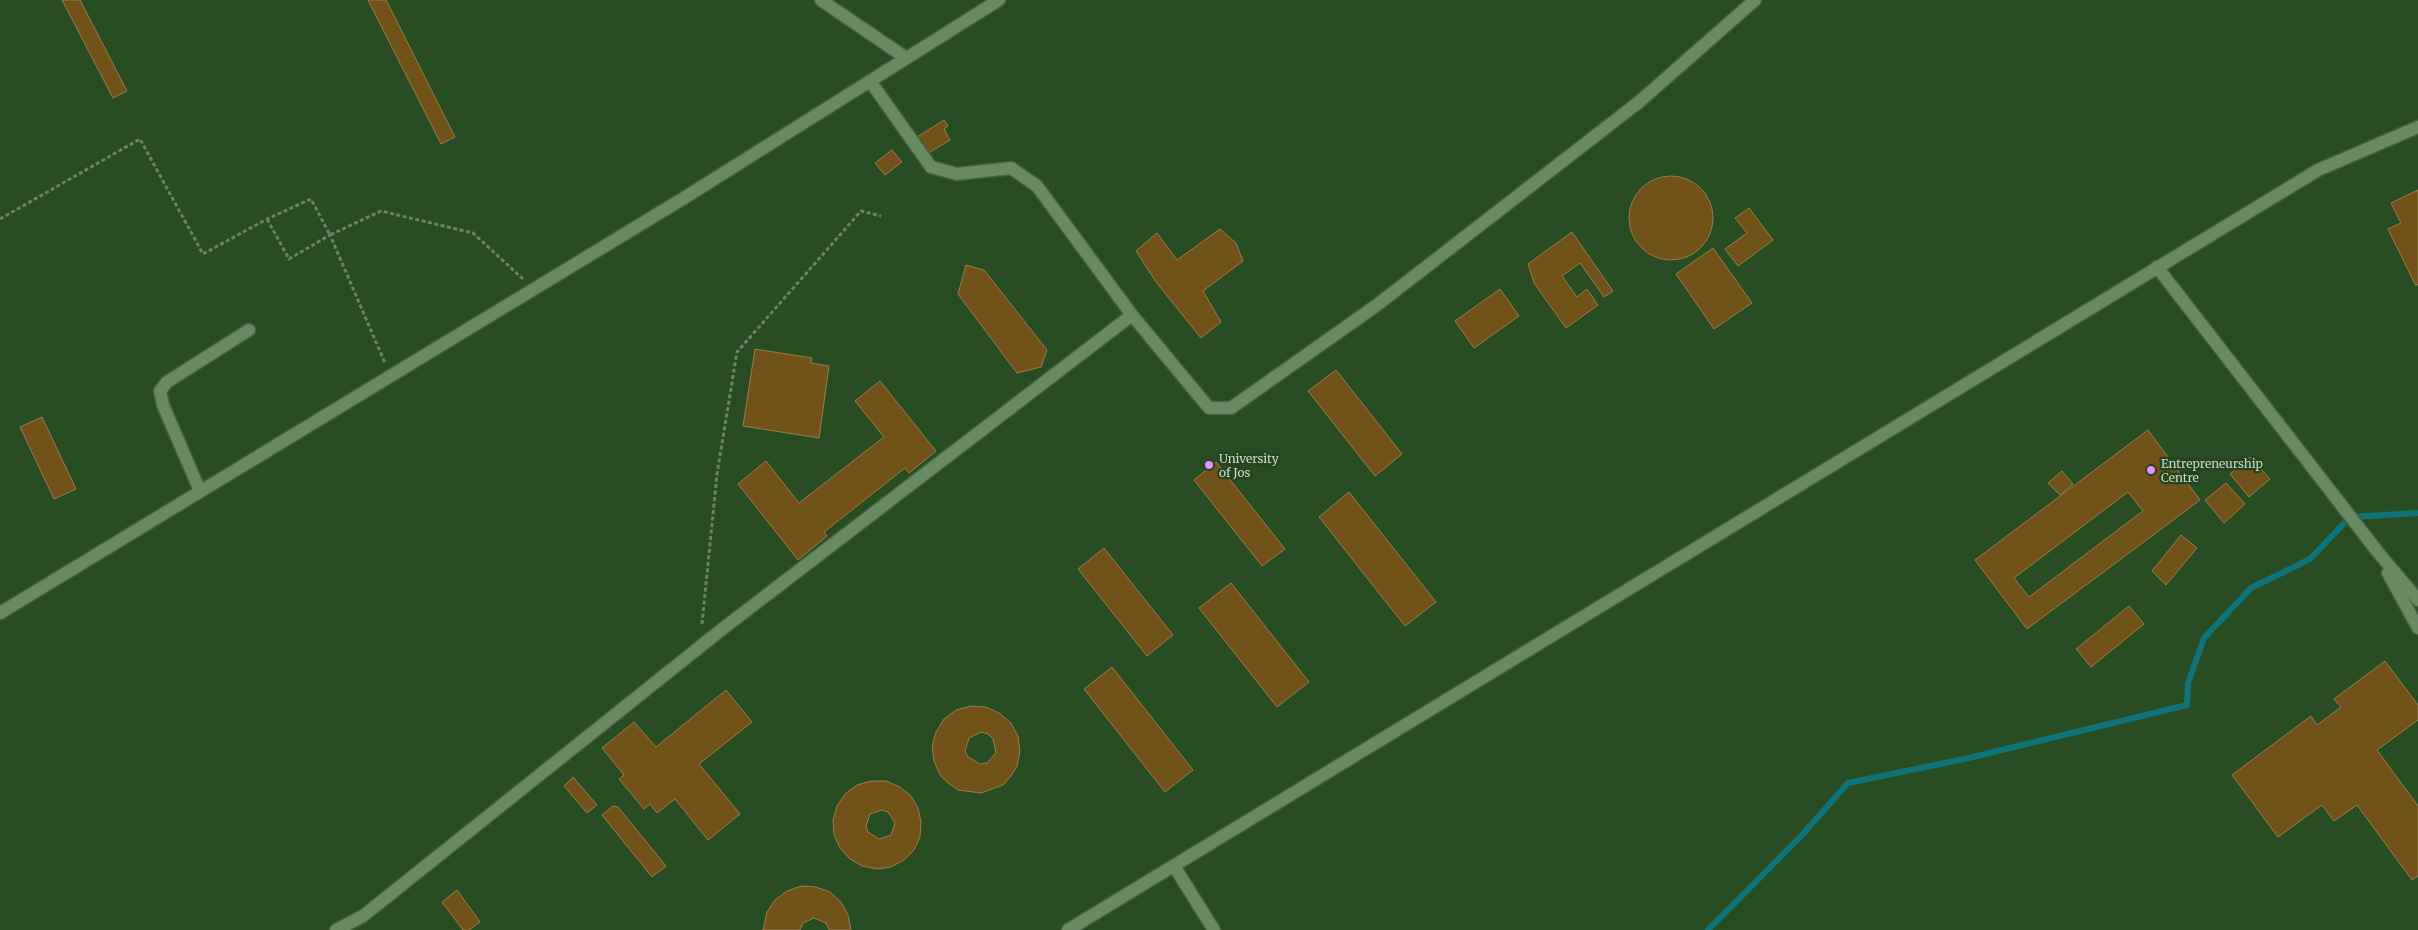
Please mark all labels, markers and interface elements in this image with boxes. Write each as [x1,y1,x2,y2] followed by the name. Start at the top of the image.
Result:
[1219,451,1279,480] place label: University of Jos
[2161,456,2263,485] place label: Entrepreneurship Centre
[1203,459,1215,471] marker: University of Jos
[2145,464,2157,476] marker: Entrepreneurship Centre

